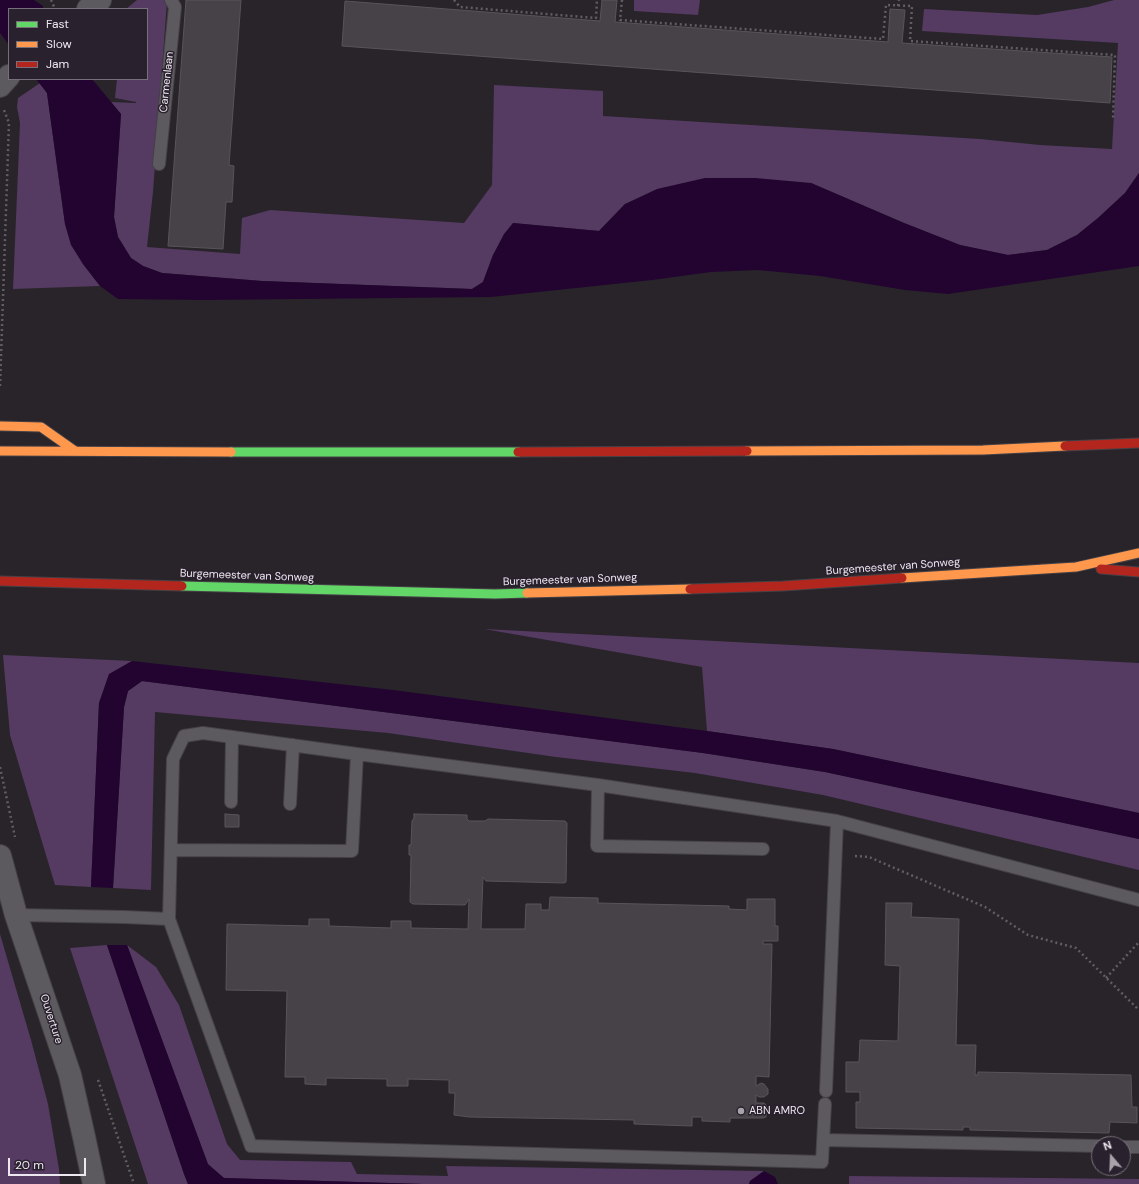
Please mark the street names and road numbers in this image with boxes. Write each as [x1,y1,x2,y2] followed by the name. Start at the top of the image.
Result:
[157,51,177,113] street label: Carmenlaan
[825,556,961,578] street label: Burgemeester van Sonweg
[180,567,314,585] street label: Burgemeester van Sonweg
[503,571,637,589] street label: Burgemeester van Sonweg
[37,993,65,1045] street label: Ouverture

